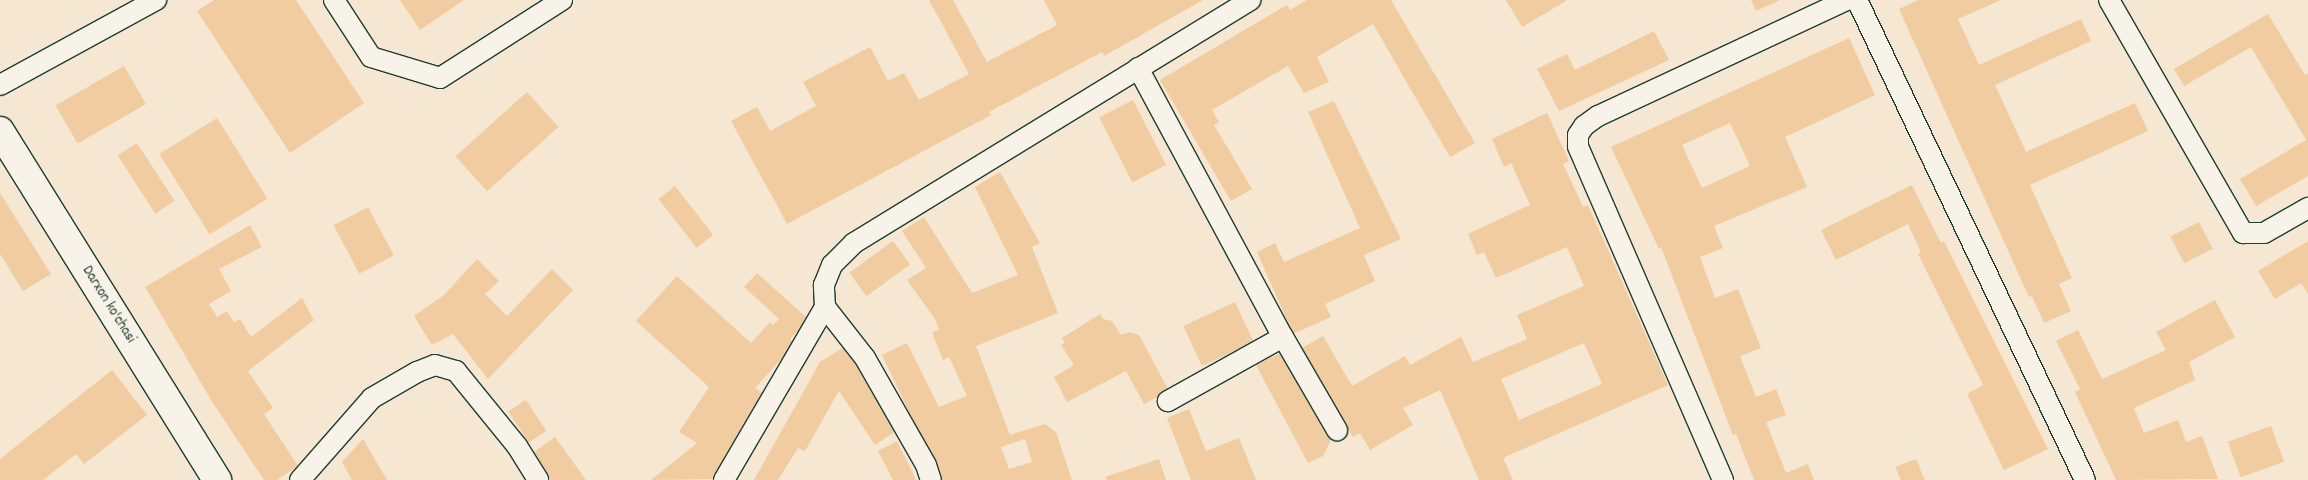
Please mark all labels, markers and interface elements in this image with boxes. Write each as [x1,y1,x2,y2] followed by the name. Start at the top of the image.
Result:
[77,263,139,347] street label: Darxon ko'chasi

